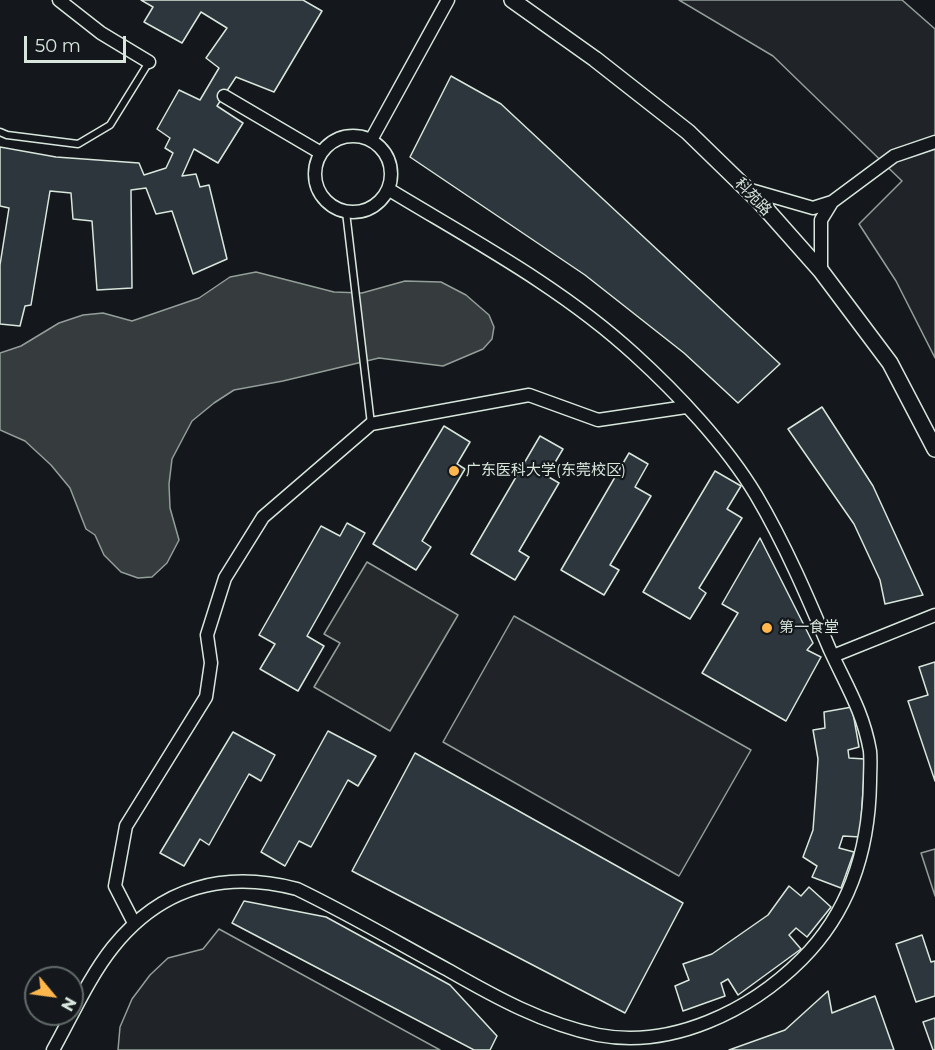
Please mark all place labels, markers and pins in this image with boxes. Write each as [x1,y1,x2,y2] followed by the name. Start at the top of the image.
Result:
[466,462,626,480] place label: 广东医科大学(东莞校区)
[447,464,461,478] marker: 广东医科大学(东莞校区)
[779,619,839,637] place label: 第一食堂
[760,621,774,635] marker: 第一食堂

